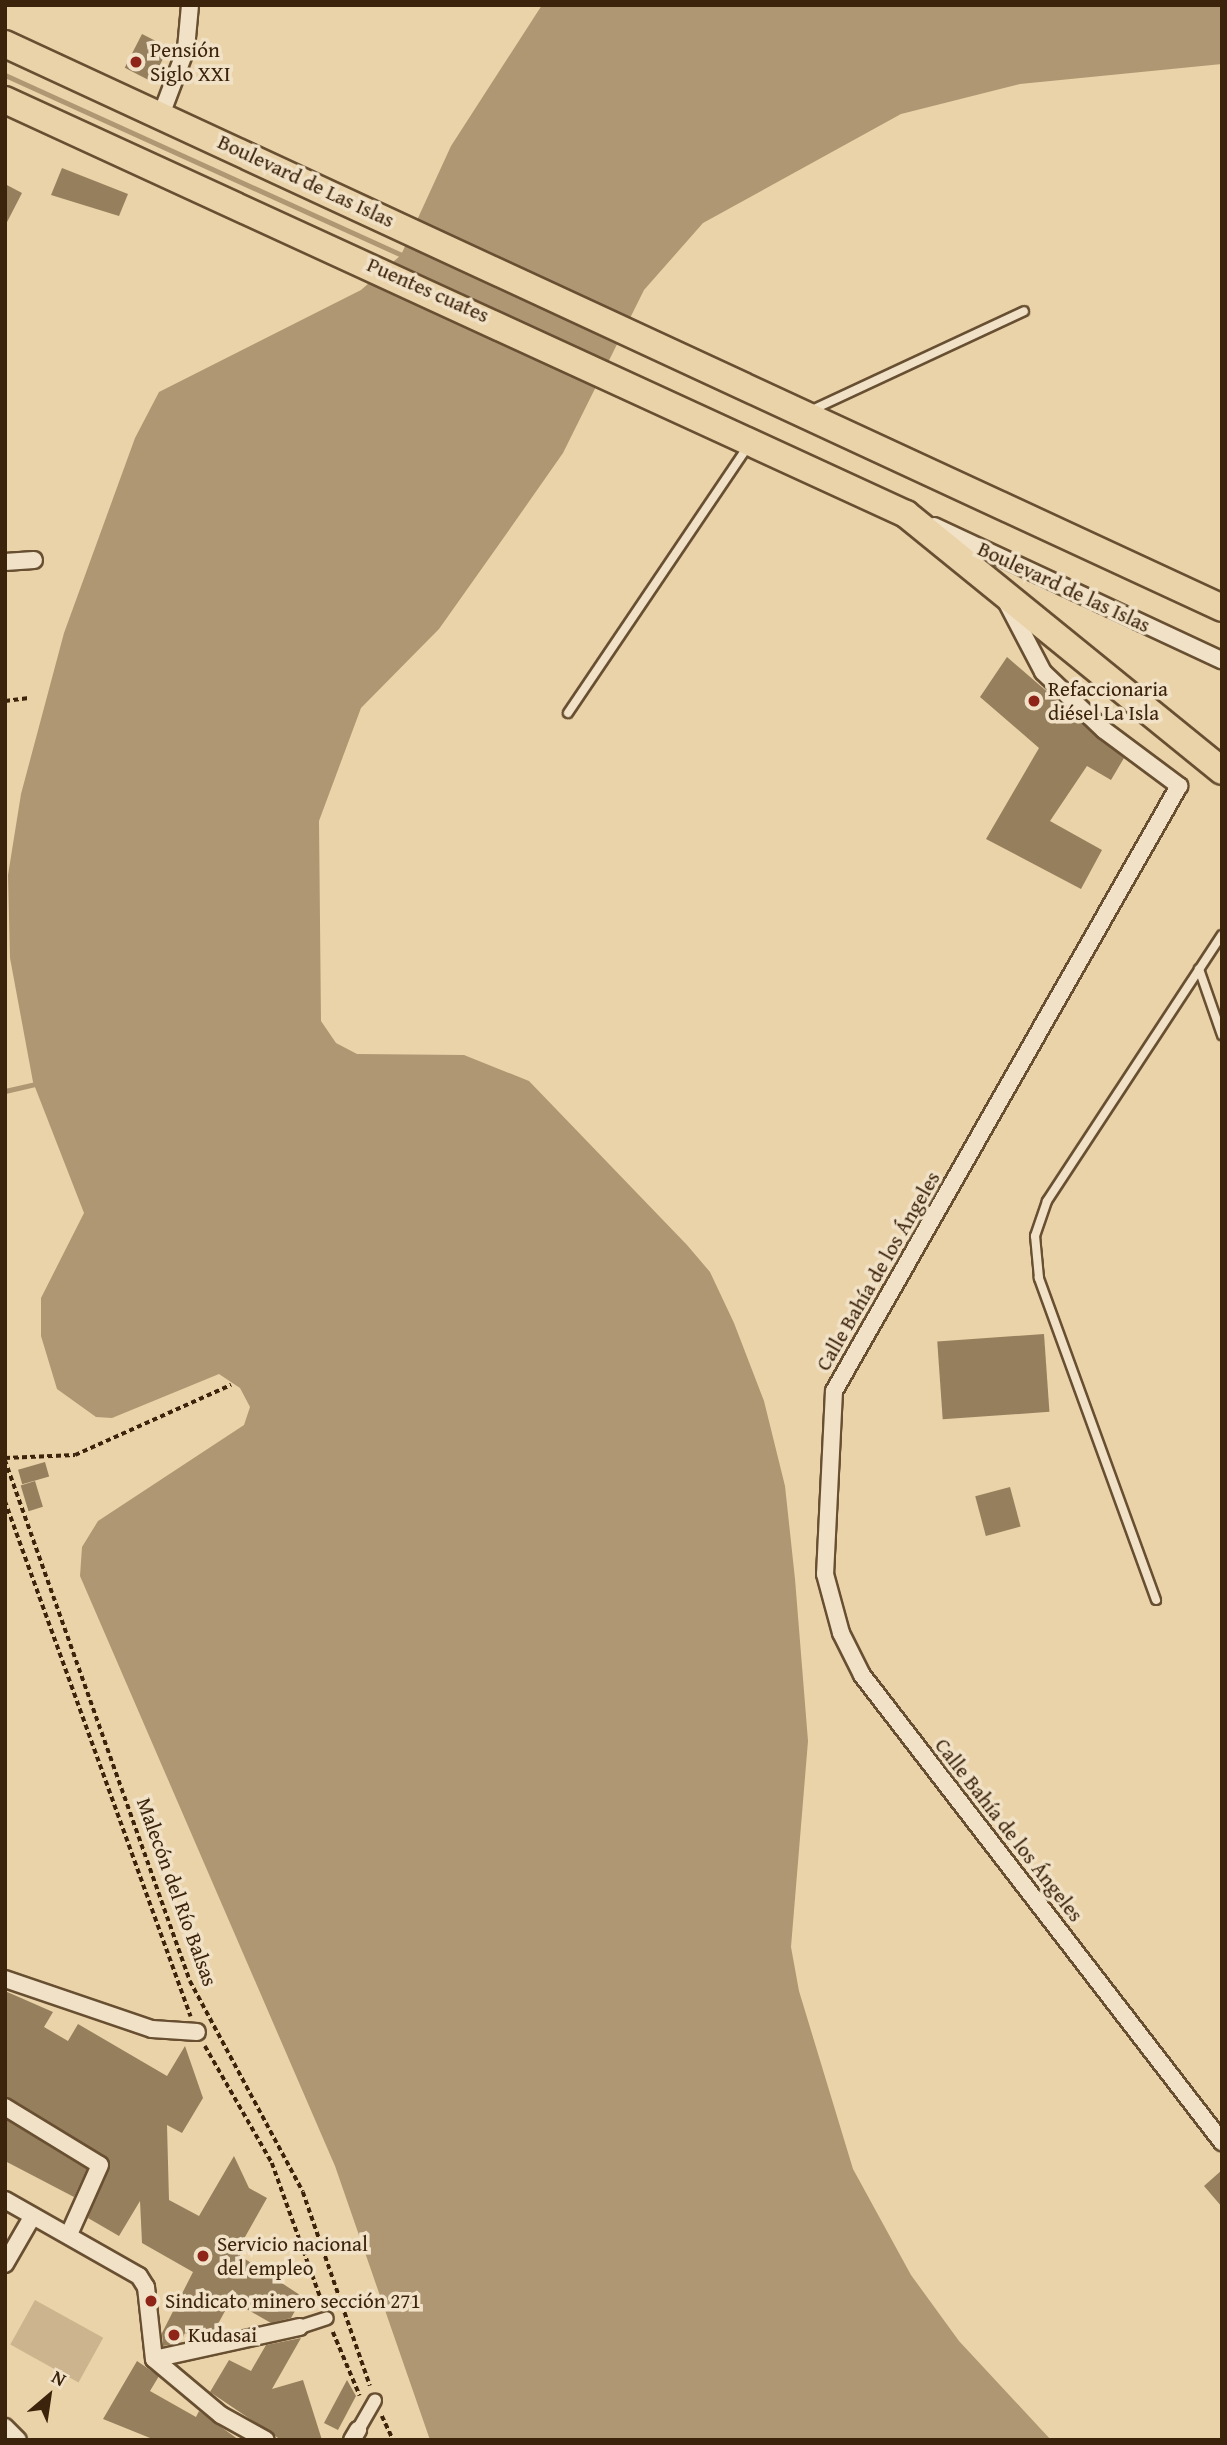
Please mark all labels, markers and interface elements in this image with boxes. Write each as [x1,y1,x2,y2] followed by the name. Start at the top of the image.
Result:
[150,37,230,87] place label: Pensión Siglo XXI
[128,54,144,70] marker: Pensión Siglo XXI
[214,129,398,233] street label: Boulevard de Las Islas
[363,252,493,328] street label: Puentes cuates
[974,536,1154,638] street label: Boulevard de las Islas
[1048,676,1168,726] place label: Refaccionaria diésel La Isla
[1026,693,1042,709] marker: Refaccionaria diésel La Isla
[811,1167,945,1375] street label: Calle Bahía de los Ángeles
[930,1733,1088,1927] street label: Calle Bahía de los Ángeles
[131,1794,223,1990] street label: Malecón del Río Balsas
[217,2231,368,2281] place label: Servicio nacional del empleo
[195,2248,211,2264] marker: Servicio nacional del empleo
[165,2288,421,2314] place label: Sindicato minero sección 271
[143,2293,159,2309] marker: Sindicato minero sección 271
[188,2322,257,2348] place label: Kudasai
[166,2327,182,2343] marker: Kudasai
[14,2361,84,2431] north arrow
[47,2362,72,2393] text: N

